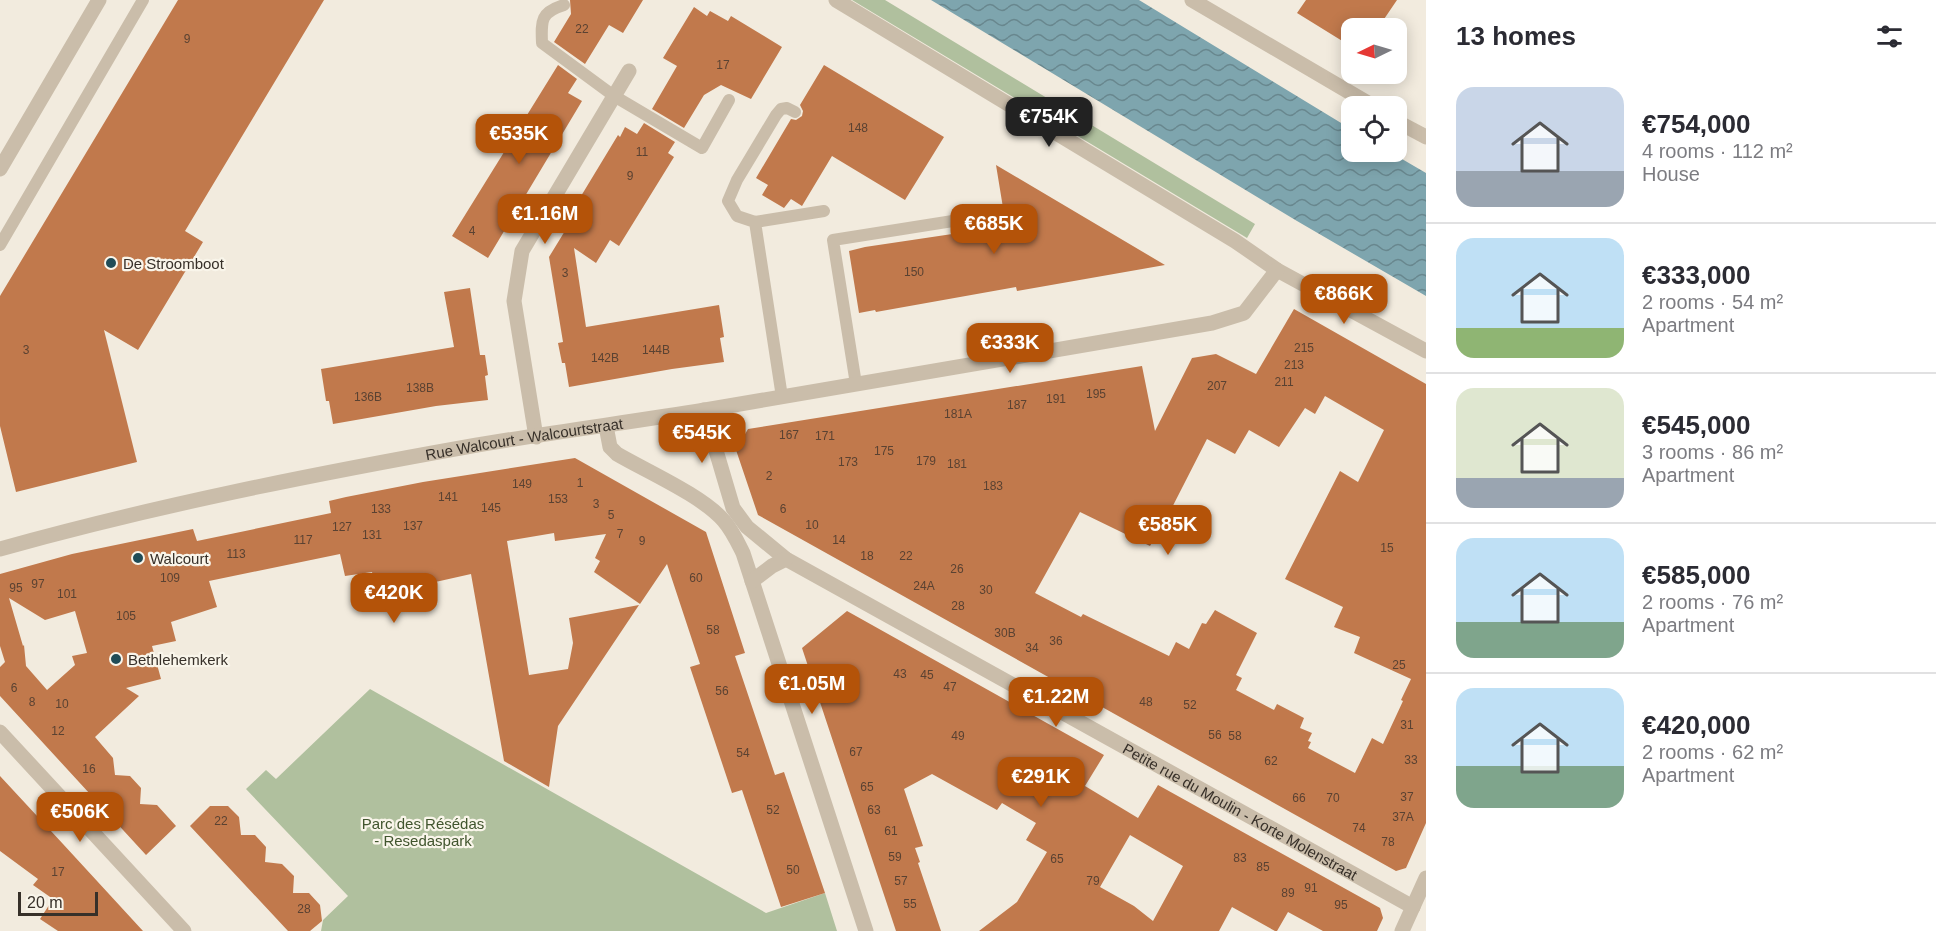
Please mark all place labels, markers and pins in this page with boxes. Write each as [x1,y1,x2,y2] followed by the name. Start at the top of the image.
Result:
[1007,97,1091,148] pin: €754K
[477,114,561,165] pin: €535K
[496,194,594,245] pin: €1.16M
[952,204,1036,255] pin: €685K
[123,255,225,272] place label: De Stroomboot
[104,256,118,270] marker: De Stroomboot
[1302,274,1386,325] pin: €866K
[968,323,1052,374] pin: €333K
[660,413,744,464] pin: €545K
[1126,505,1210,556] pin: €585K
[150,550,209,567] place label: Walcourt
[131,551,145,565] marker: Walcourt
[352,573,436,624] pin: €420K
[128,651,229,668] place label: Bethlehemkerk
[109,652,123,666] marker: Bethlehemkerk
[763,664,861,715] pin: €1.05M
[1007,677,1105,728] pin: €1.22M
[999,757,1083,808] pin: €291K
[38,792,122,843] pin: €506K

